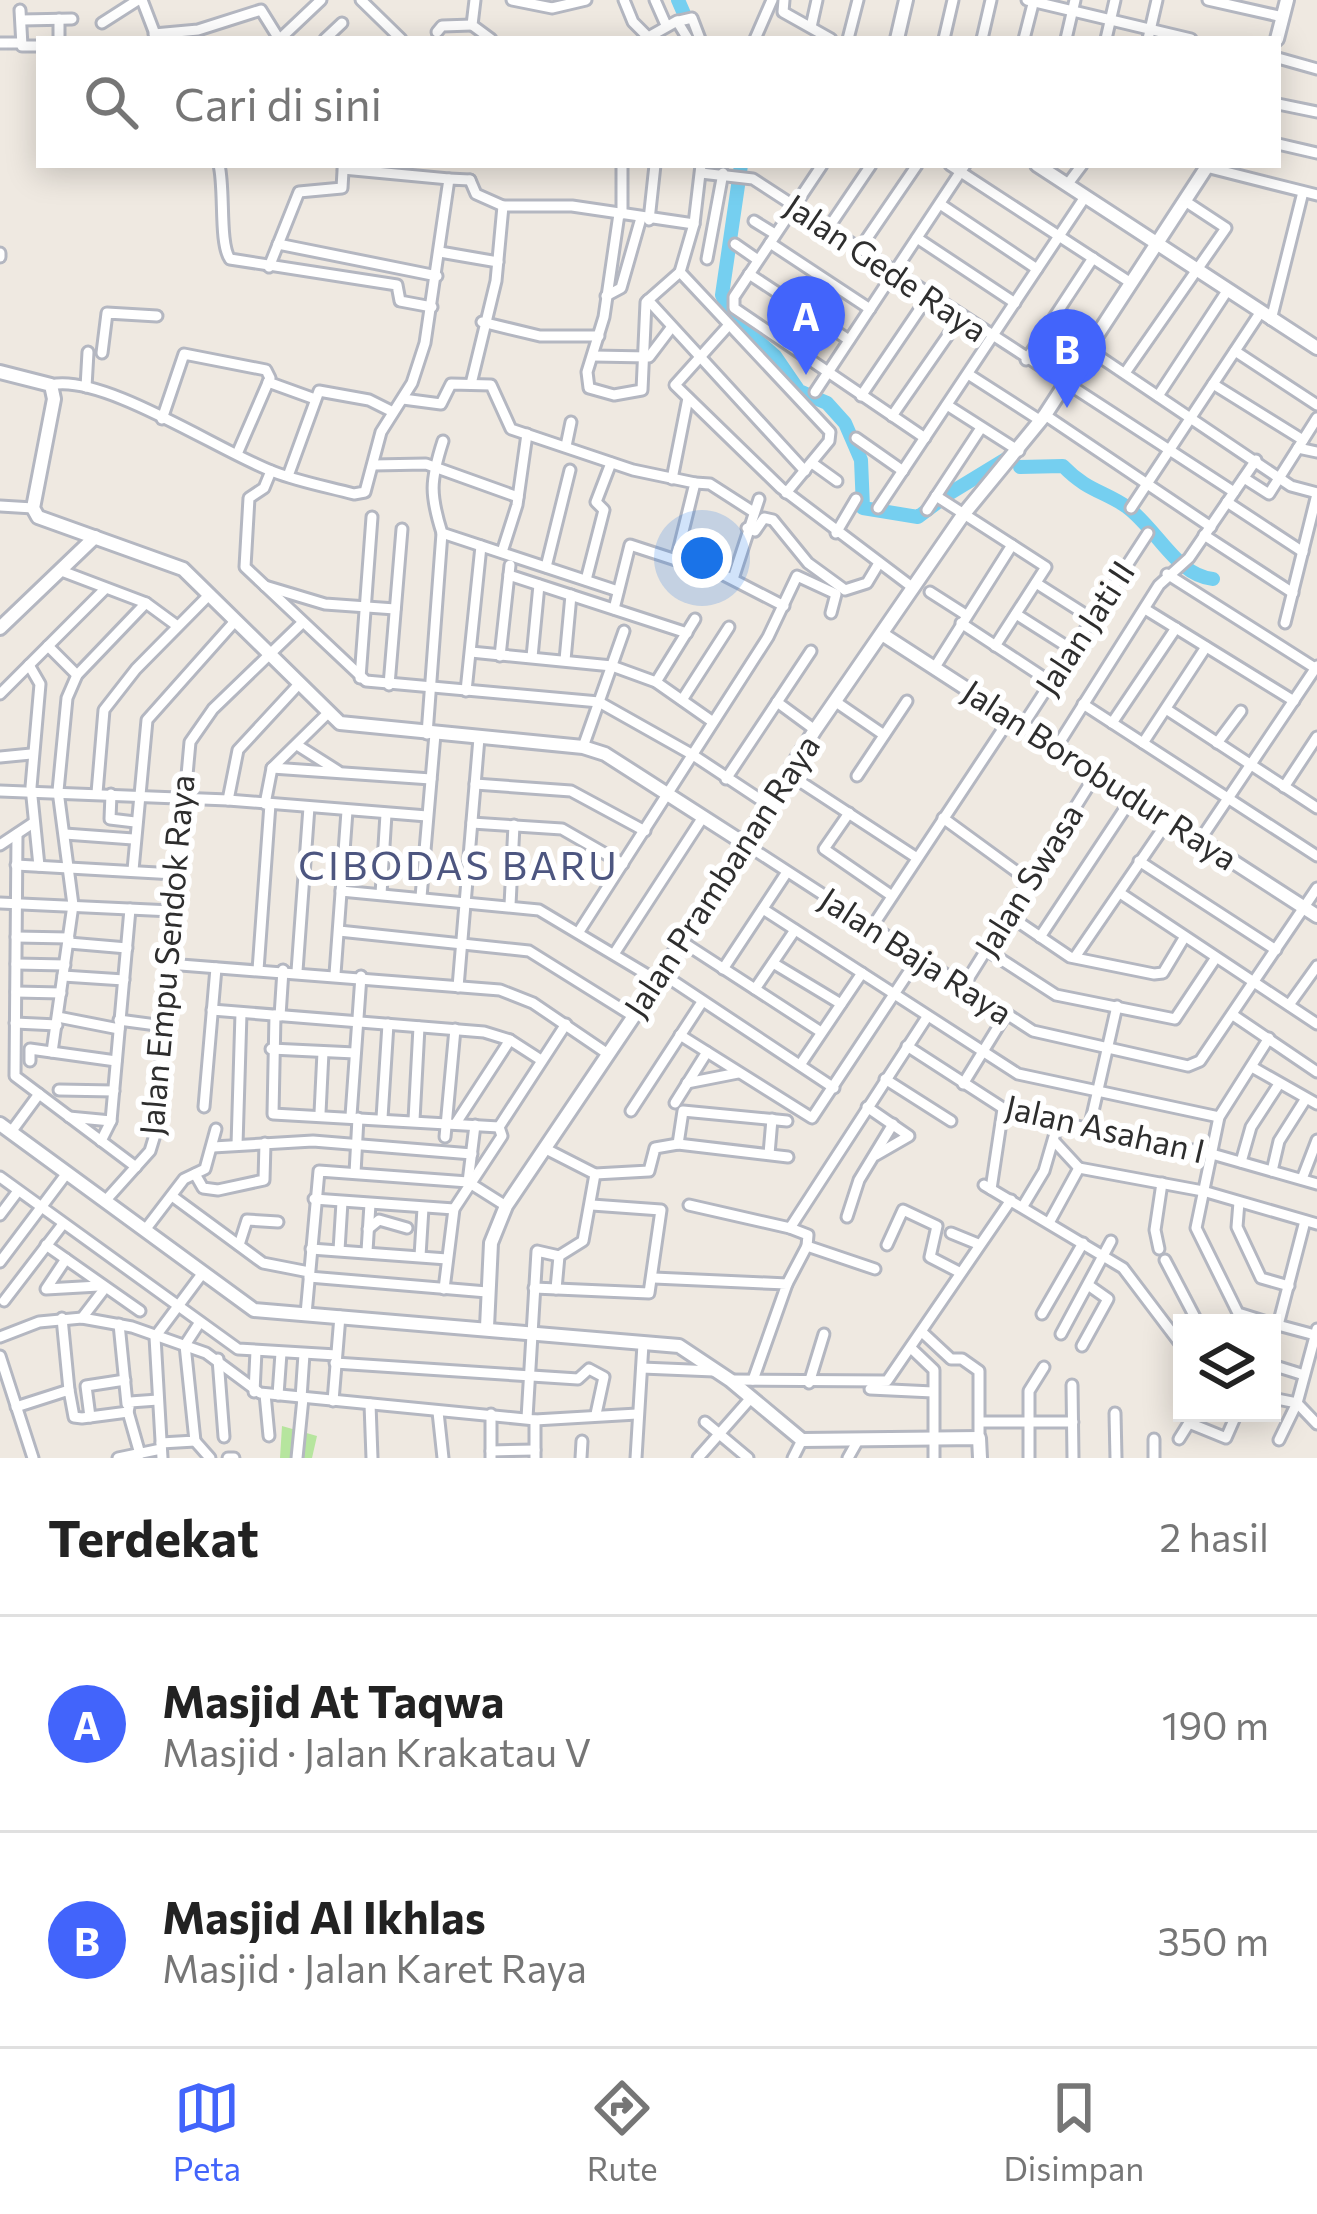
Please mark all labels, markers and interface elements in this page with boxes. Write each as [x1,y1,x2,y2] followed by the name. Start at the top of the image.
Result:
[36,36,1281,168] search box
[78,69,144,135] icon: search
[174,75,382,130] text: Cari di sini
[778,184,996,349] street label: Jalan Gede Raya
[767,276,845,375] pin: A
[1028,309,1106,408] pin: B
[672,528,732,588] your location
[1025,553,1142,702] street label: Jalan Jati II
[956,670,1246,878] street label: Jalan Borobudur Raya
[614,726,827,1024] street label: Jalan Prambanan Raya
[129,773,202,1137] street label: Jalan Empu Sendok Raya
[965,795,1091,963] street label: Jalan Swasa
[298,840,620,888] district label: CIBODAS BARU
[813,877,1021,1032] street label: Jalan Baja Raya
[1002,1085,1209,1170] street label: Jalan Asahan I
[1173,1314,1281,1422] map controls
[1173,1314,1281,1422] button: layers
[48,1505,259,1568] text: Terdekat
[1159,1512,1269,1560] text: 2 hasil
[162,1672,504,1727] text: Masjid At Taqwa
[73,1700,101,1748] text: A
[1162,1700,1269,1748] text: 190 m
[162,1727,591,1775] text: Masjid · Jalan Krakatau V
[162,1888,486,1943] text: Masjid Al Ikhlas
[74,1916,100,1964] text: B
[1157,1916,1269,1964] text: 350 m
[162,1943,587,1991] text: Masjid · Jalan Karet Raya
[173,2075,241,2188] tab: Peta
[587,2075,658,2188] tab: Rute
[1003,2075,1144,2188] tab: Disimpan

